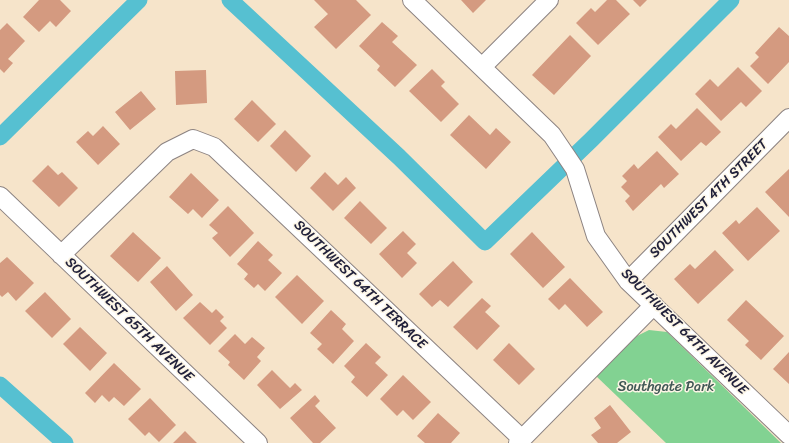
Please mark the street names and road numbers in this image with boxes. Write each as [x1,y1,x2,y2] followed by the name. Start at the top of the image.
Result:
[646,136,772,262] street label: SOUTHWEST 4TH STREET
[290,217,430,353] street label: SOUTHWEST 64TH TERRACE
[61,254,197,386] street label: SOUTHWEST 65TH AVENUE
[617,265,751,399] street label: SOUTHWEST 64TH AVENUE

